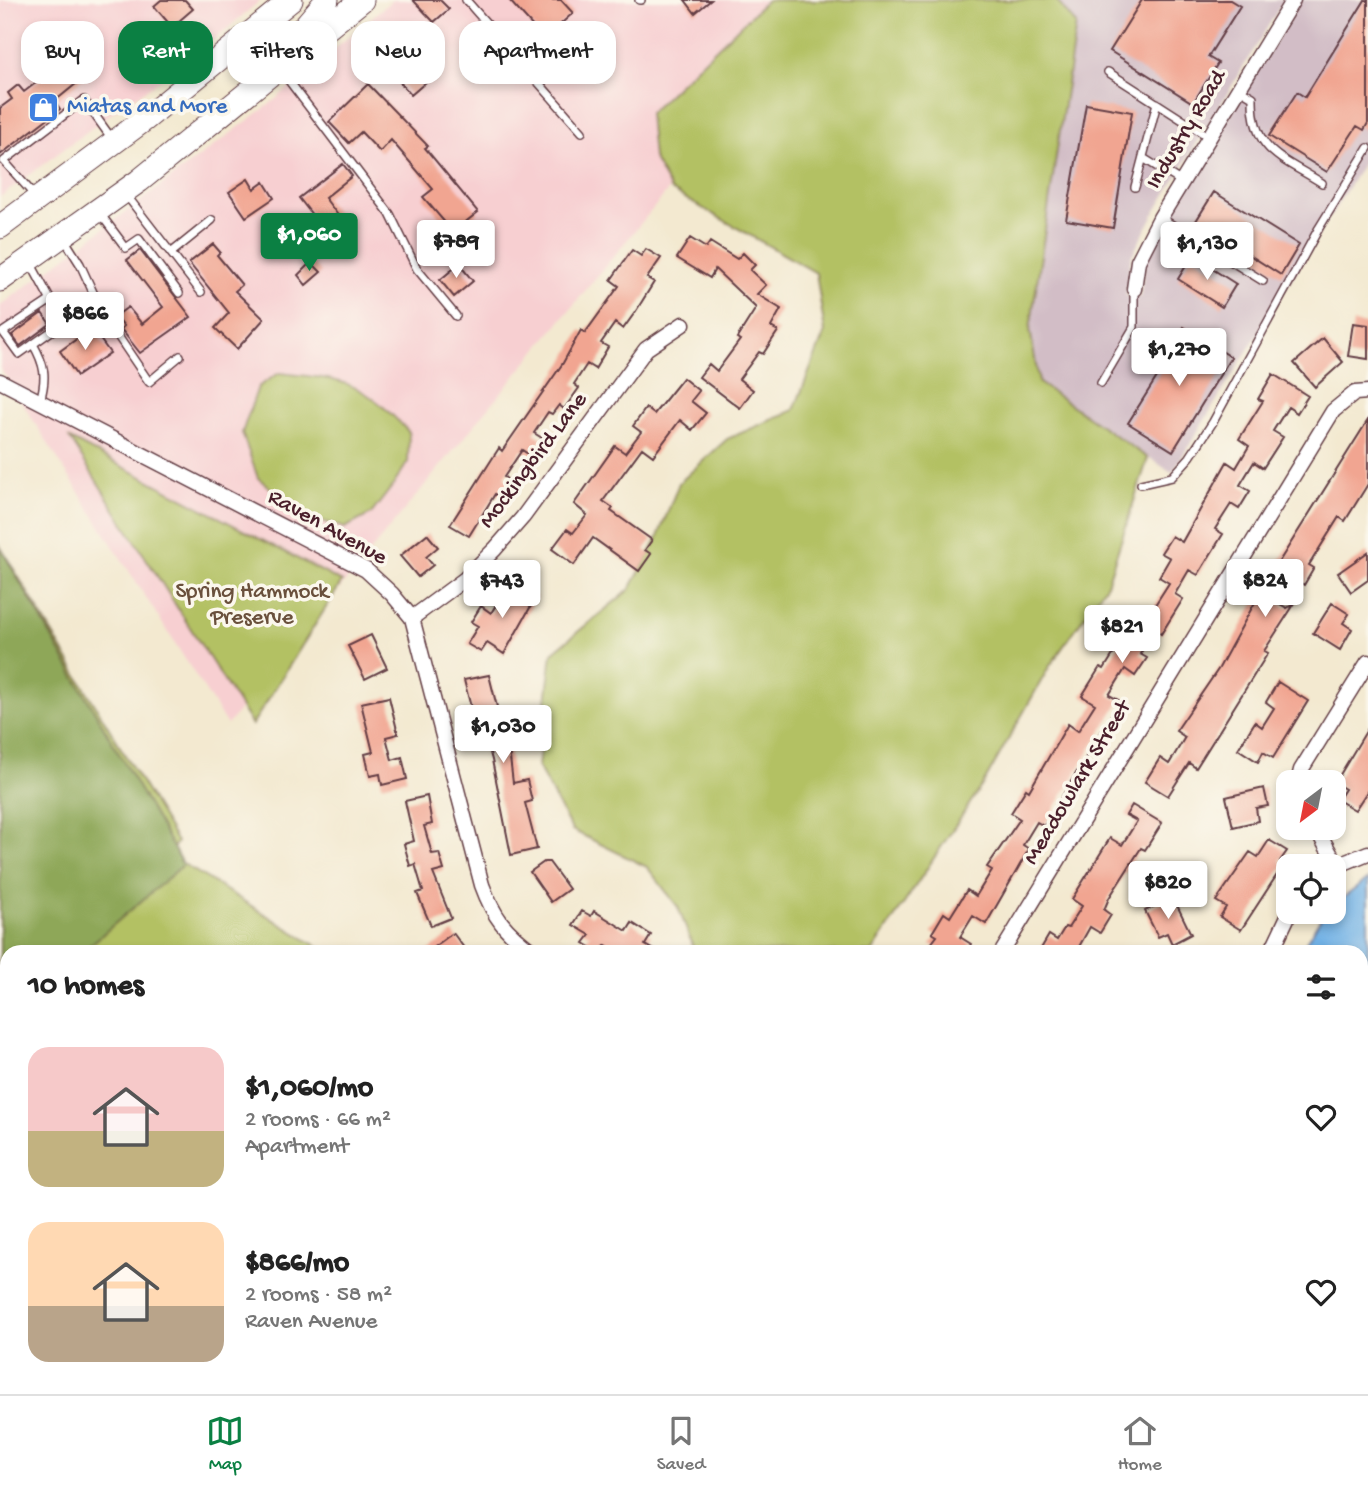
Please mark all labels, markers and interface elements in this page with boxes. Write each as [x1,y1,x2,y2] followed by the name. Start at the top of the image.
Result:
[21,21,104,84] chip: Buy
[118,21,213,84] chip: Rent
[227,21,337,84] chip: Filters
[351,21,445,84] chip: New
[459,21,616,84] chip: Apartment
[1141,64,1234,194] street label: Industry Road
[27,90,61,124] shop icon: Miatas and More
[67,94,228,121] place label: Miatas and More
[252,214,366,273] pin: $1,060
[415,220,497,280] pin: $789
[277,222,341,249] text: $1,060
[1150,222,1264,282] pin: $1,130
[433,229,479,256] text: $789
[1176,231,1238,258] text: $1,130
[44,292,126,352] pin: $866
[62,301,108,328] text: $866
[1122,328,1236,388] pin: $1,270
[1147,337,1211,364] text: $1,270
[474,387,595,534] street label: Mockingbird Lane
[263,484,392,572] street label: Raven Avenue
[461,560,543,620] pin: $743
[1224,560,1306,619] pin: $824
[1242,568,1288,595] text: $824
[479,569,525,596] text: $743
[175,579,331,632] park label: Spring Hammock Preserve
[1081,606,1163,665] pin: $821
[1100,614,1144,641] text: $821
[1018,695,1139,870] street label: Meadowlark Street
[446,706,560,765] pin: $1,030
[471,714,535,741] text: $1,030
[1276,770,1346,840] north arrow
[1276,770,1346,924] map controls
[1276,854,1346,924] button: locate
[1127,862,1209,921] pin: $820
[1144,870,1192,897] text: $820
[1302,968,1340,1006] icon: filters
[28,970,144,1005] text: 10 homes
[245,1072,373,1107] text: $1,060/mo
[84,1075,168,1159] icon: home
[1302,1098,1340,1136] icon: heart
[245,1107,391,1134] text: 2 rooms · 66 m²
[245,1134,349,1161] text: Apartment
[245,1247,349,1282] text: $866/mo
[84,1250,168,1334] icon: home
[1302,1273,1340,1311] icon: heart
[245,1282,392,1309] text: 2 rooms · 58 m²
[245,1309,377,1336] text: Raven Avenue
[206,1412,244,1477] tab: Map
[657,1412,705,1477] tab: Saved
[1118,1412,1162,1477] tab: Home

